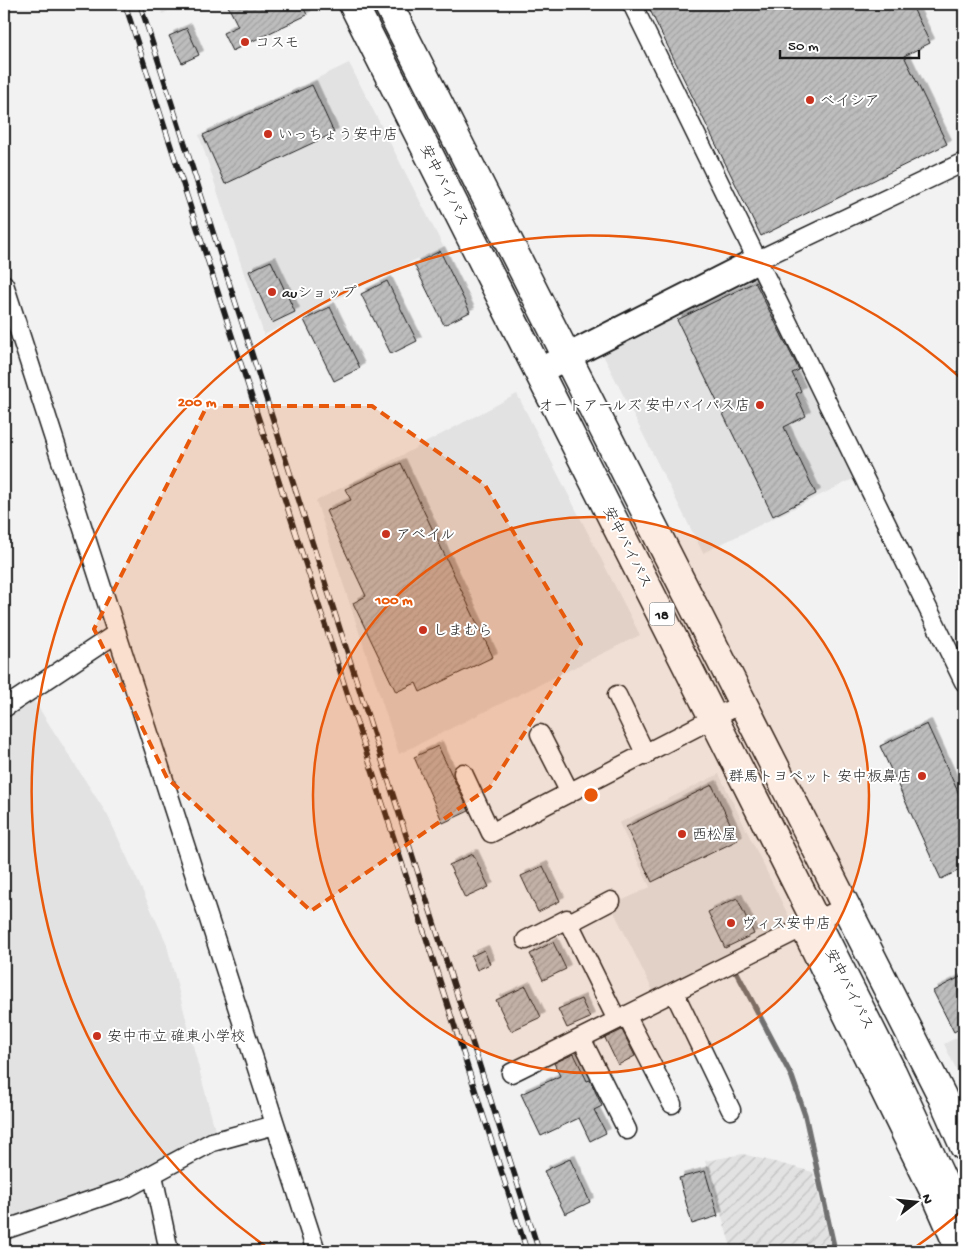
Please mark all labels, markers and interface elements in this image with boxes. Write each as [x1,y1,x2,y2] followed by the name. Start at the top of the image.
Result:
[780,28,919,60] scale bar
[255,35,299,53] place label: コスモ
[239,36,251,48] marker: コスモ
[788,38,819,56] text: 50 m
[820,93,880,111] place label: ベイシア
[804,94,816,106] marker: ベイシア
[278,126,398,145] place label: いっちょう安中店
[262,128,274,140] marker: いっちょう安中店
[415,141,472,230] street label: 安中バイパス
[282,285,357,303] place label: auショップ
[266,286,278,298] marker: auショップ
[178,394,217,412] text: 200 m
[538,397,750,416] place label: オートアールズ 安中バイパス店
[754,399,766,411] marker: オートアールズ 安中バイパス店
[598,503,655,592] street label: 安中バイパス
[396,527,455,545] place label: アベイル
[380,528,392,540] marker: アベイル
[374,592,413,610] text: 100 m
[650,602,674,626] road number: 18
[433,623,493,641] place label: しまむら
[417,624,429,636] marker: しまむら
[728,768,912,787] place label: 群馬トヨペット 安中板鼻店
[916,770,928,782] marker: 群馬トヨペット 安中板鼻店
[582,786,600,804] centre of rings
[692,827,737,845] place label: 西松屋
[676,828,688,840] marker: 西松屋
[741,915,831,934] place label: ヴィス安中店
[725,917,737,929] marker: ヴィス安中店
[820,945,877,1034] street label: 安中バイパス
[107,1028,246,1047] place label: 安中市立 碓東小学校
[91,1030,103,1042] marker: 安中市立 碓東小学校
[890,1178,940,1228] north arrow
[917,1192,936,1206] text: N

